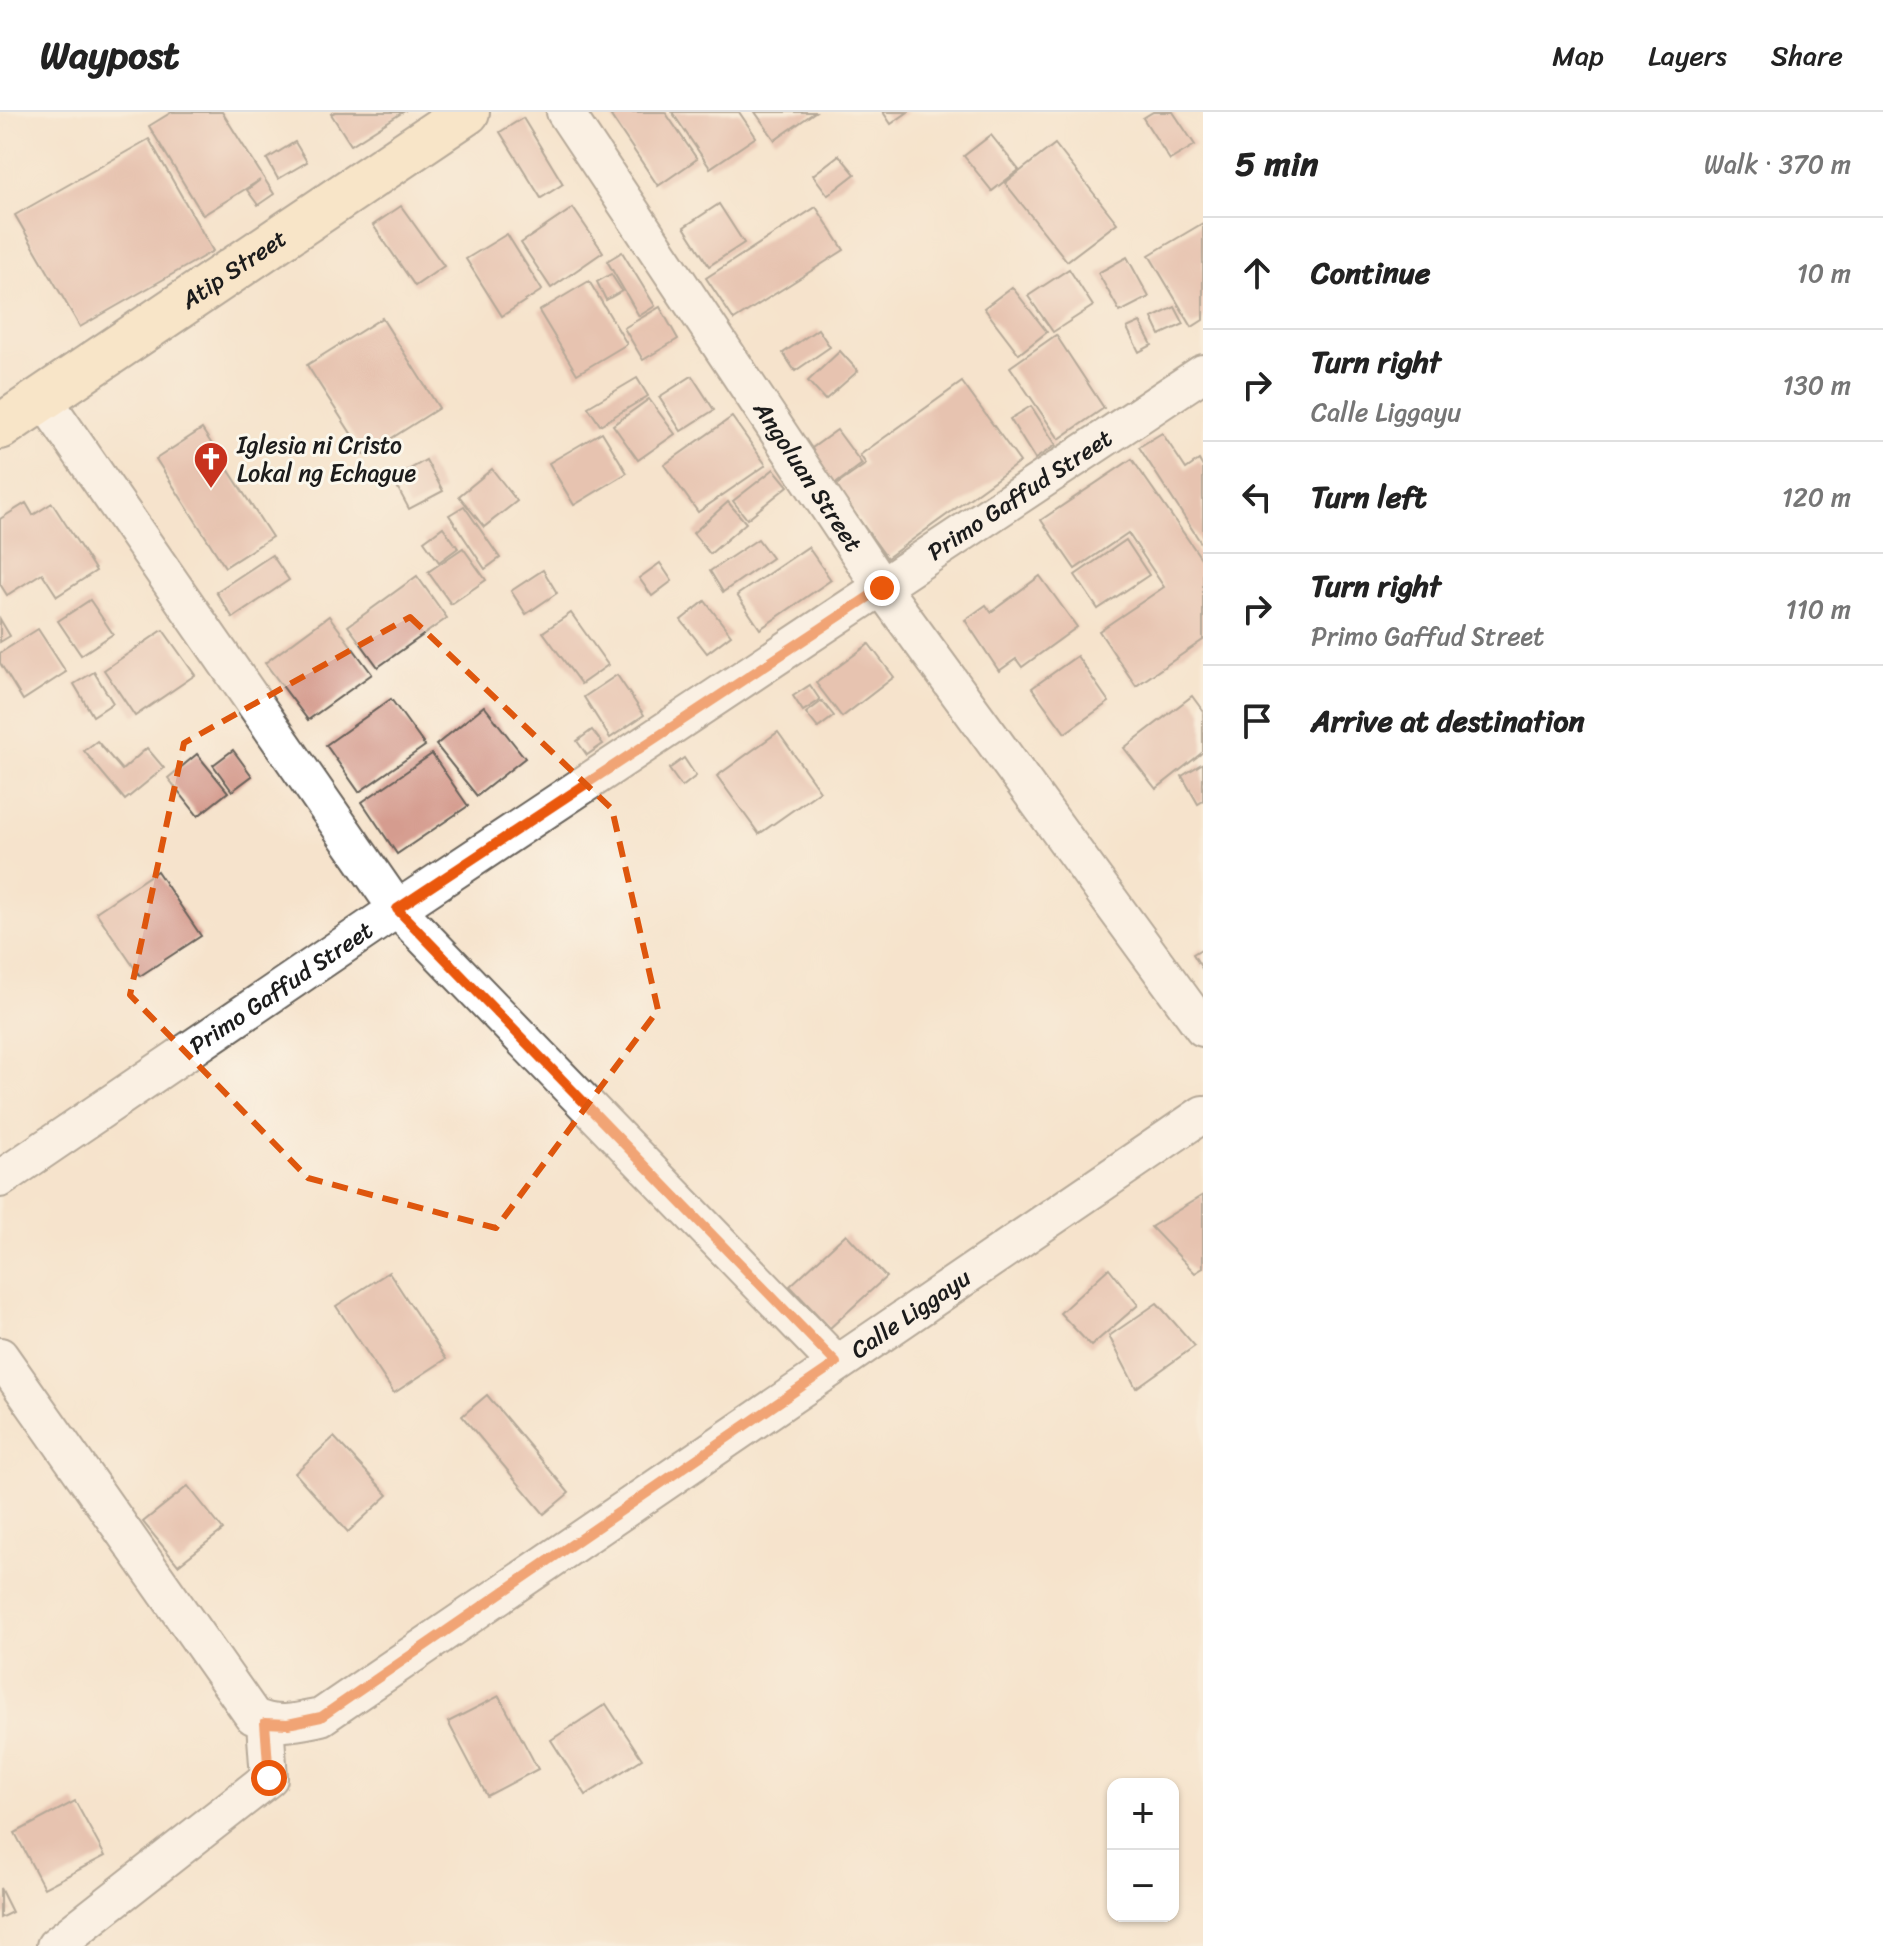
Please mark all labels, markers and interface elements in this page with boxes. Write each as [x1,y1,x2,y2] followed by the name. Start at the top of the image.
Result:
[40,22,180,89] text: Waypost
[1552,31,1604,80] text: Map
[1648,31,1727,80] text: Layers
[1771,31,1843,80] text: Share
[1235,134,1318,194] text: 5 min
[1704,141,1851,187] text: Walk · 370 m
[171,218,296,321] street label: Atip Street
[1311,246,1430,300] text: Continue
[1797,250,1851,296] text: 10 m
[1235,251,1279,295] icon: ahead
[1311,335,1441,389] text: Turn right
[1782,362,1851,408] text: 130 m
[1235,363,1279,407] icon: right
[1311,389,1461,435] text: Calle Liggayu
[741,391,874,561] street label: Angoluan Street
[918,418,1121,572] street label: Primo Gaffud Street
[236,424,416,494] place label: Iglesia ni Cristo Lokal ng Echague
[192,440,230,490] church icon: Iglesia ni Cristo Lokal ng Echague
[1311,470,1427,524] text: Turn left
[1782,474,1851,520] text: 120 m
[1235,475,1279,519] icon: left
[1311,559,1441,613] text: Turn right
[864,570,900,606] route end
[1786,586,1851,632] text: 110 m
[1235,587,1279,631] icon: right
[1311,613,1544,659] text: Primo Gaffud Street
[1311,694,1585,748] text: Arrive at destination
[1235,699,1279,743] icon: arrive
[180,910,382,1066] street label: Primo Gaffud Street
[842,1257,980,1370] street label: Calle Liggayu
[251,1760,287,1796] route start
[1107,1778,1179,1922] map controls
[1107,1778,1179,1850] button: +
[1107,1850,1179,1922] button: −

